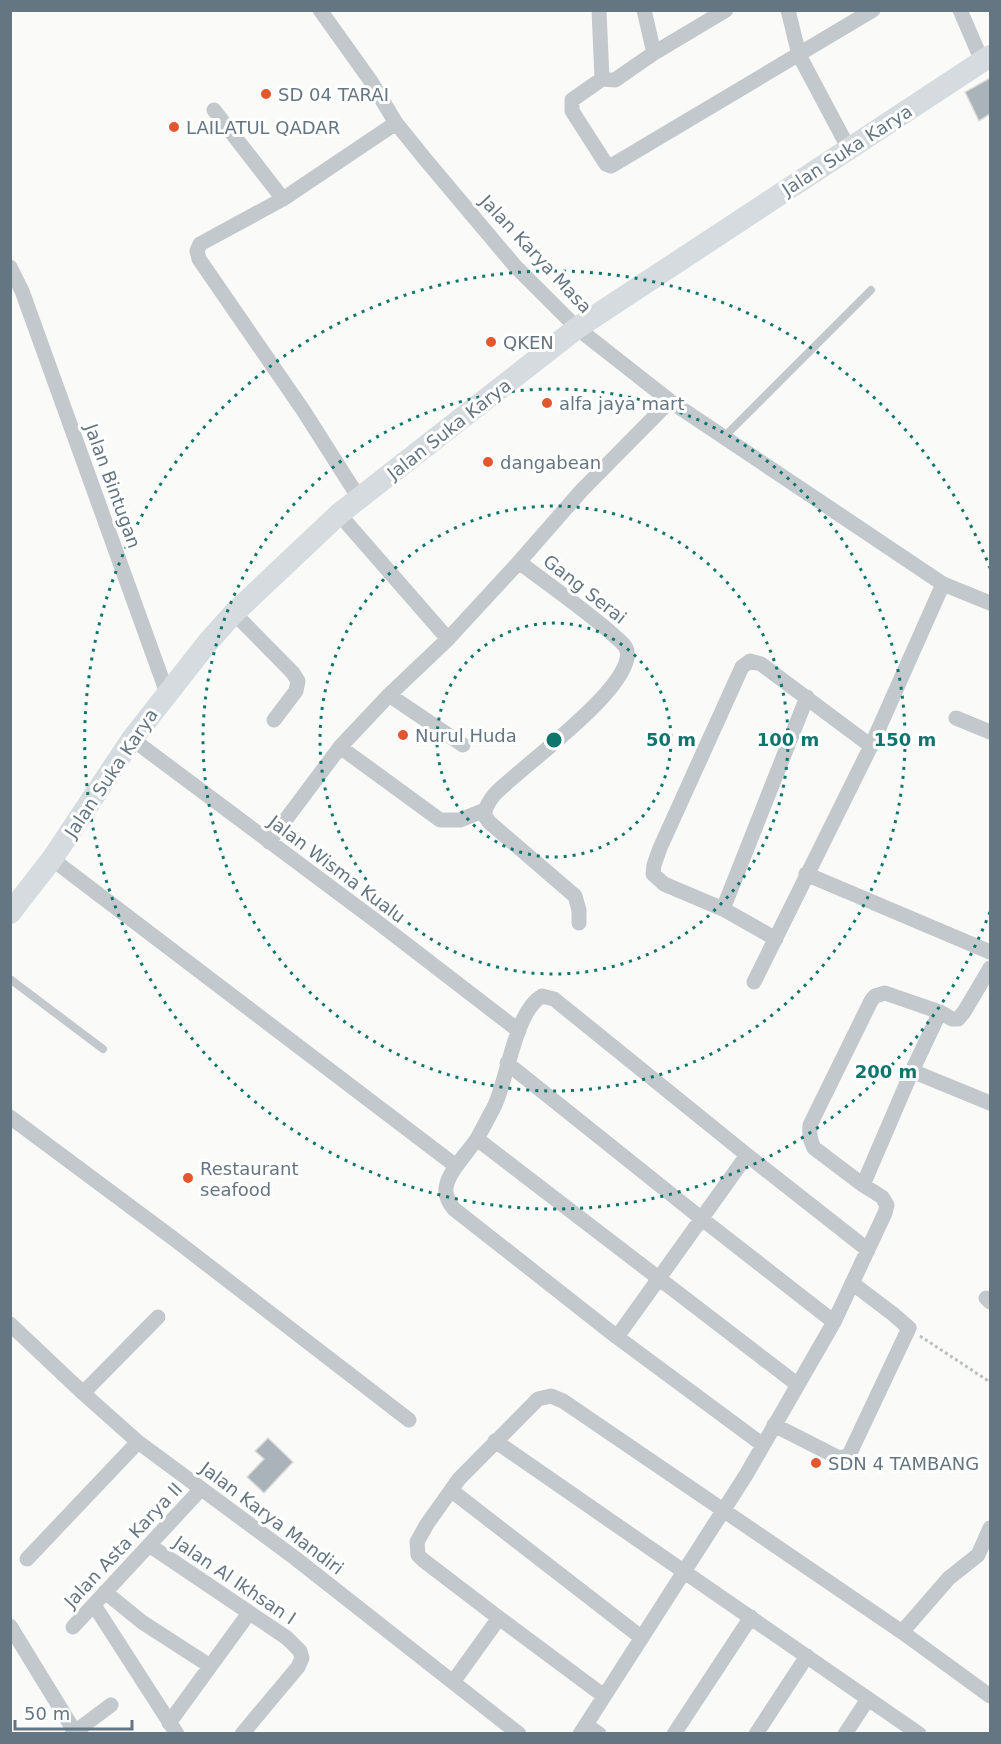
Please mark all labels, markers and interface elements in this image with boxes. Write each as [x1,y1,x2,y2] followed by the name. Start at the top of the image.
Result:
[278,84,389,105] place label: SD 04 TARAI
[259,87,273,101] marker: SD 04 TARAI
[777,100,916,200] street label: Jalan Suka Karya
[186,117,340,138] place label: LAILATUL QADAR
[167,120,181,134] marker: LAILATUL QADAR
[475,190,596,317] street label: Jalan Karya Masa
[503,332,554,353] place label: QKEN
[484,335,498,349] marker: QKEN
[382,374,515,484] street label: Jalan Suka Karya
[559,393,685,414] place label: alfa jaya mart
[540,396,554,410] marker: alfa jaya mart
[80,420,145,551] street label: Jalan Bintugan
[500,452,601,473] place label: dangabean
[481,455,495,469] marker: dangabean
[539,550,631,628] street label: Gang Serai
[60,705,162,842] street label: Jalan Suka Karya
[415,725,517,746] place label: Nurul Huda
[396,728,410,742] marker: Nurul Huda
[646,729,696,750] text: 50 m
[757,729,819,750] text: 100 m
[874,729,936,750] text: 150 m
[544,730,564,750] centre of rings
[264,810,409,927] street label: Jalan Wisma Kualu
[855,1061,917,1082] text: 200 m
[200,1158,299,1200] place label: Restaurant seafood
[181,1171,195,1185] marker: Restaurant seafood
[828,1453,979,1474] place label: SDN 4 TAMBANG
[809,1456,823,1470] marker: SDN 4 TAMBANG
[196,1457,348,1579] street label: Jalan Karya Mandiri
[59,1478,186,1612] street label: Jalan Asta Karya II
[169,1531,300,1629] street label: Jalan Al Ikhsan I
[15,1693,132,1731] scale bar
[24,1703,70,1724] text: 50 m

